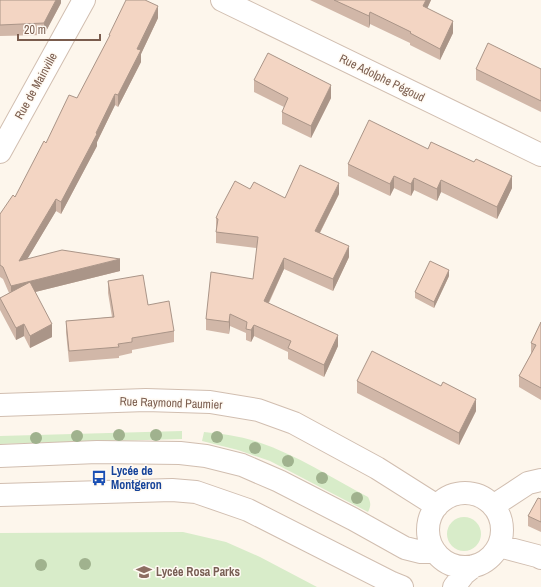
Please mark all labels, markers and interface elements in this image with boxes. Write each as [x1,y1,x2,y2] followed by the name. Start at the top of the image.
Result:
[18,16,100,42] scale bar
[24,22,46,38] text: 20 m
[11,50,61,122] street label: Rue de Mainville
[337,50,427,106] street label: Rue Adolphe Pégoud
[119,393,223,413] street label: Rue Raymond Paumier
[111,463,162,493] place label: Lycée de Montgeron
[90,469,108,487] bus stop icon: Lycée de Montgeron
[135,563,153,581] school or university icon: Lycée Rosa Parks
[156,564,240,580] place label: Lycée Rosa Parks

